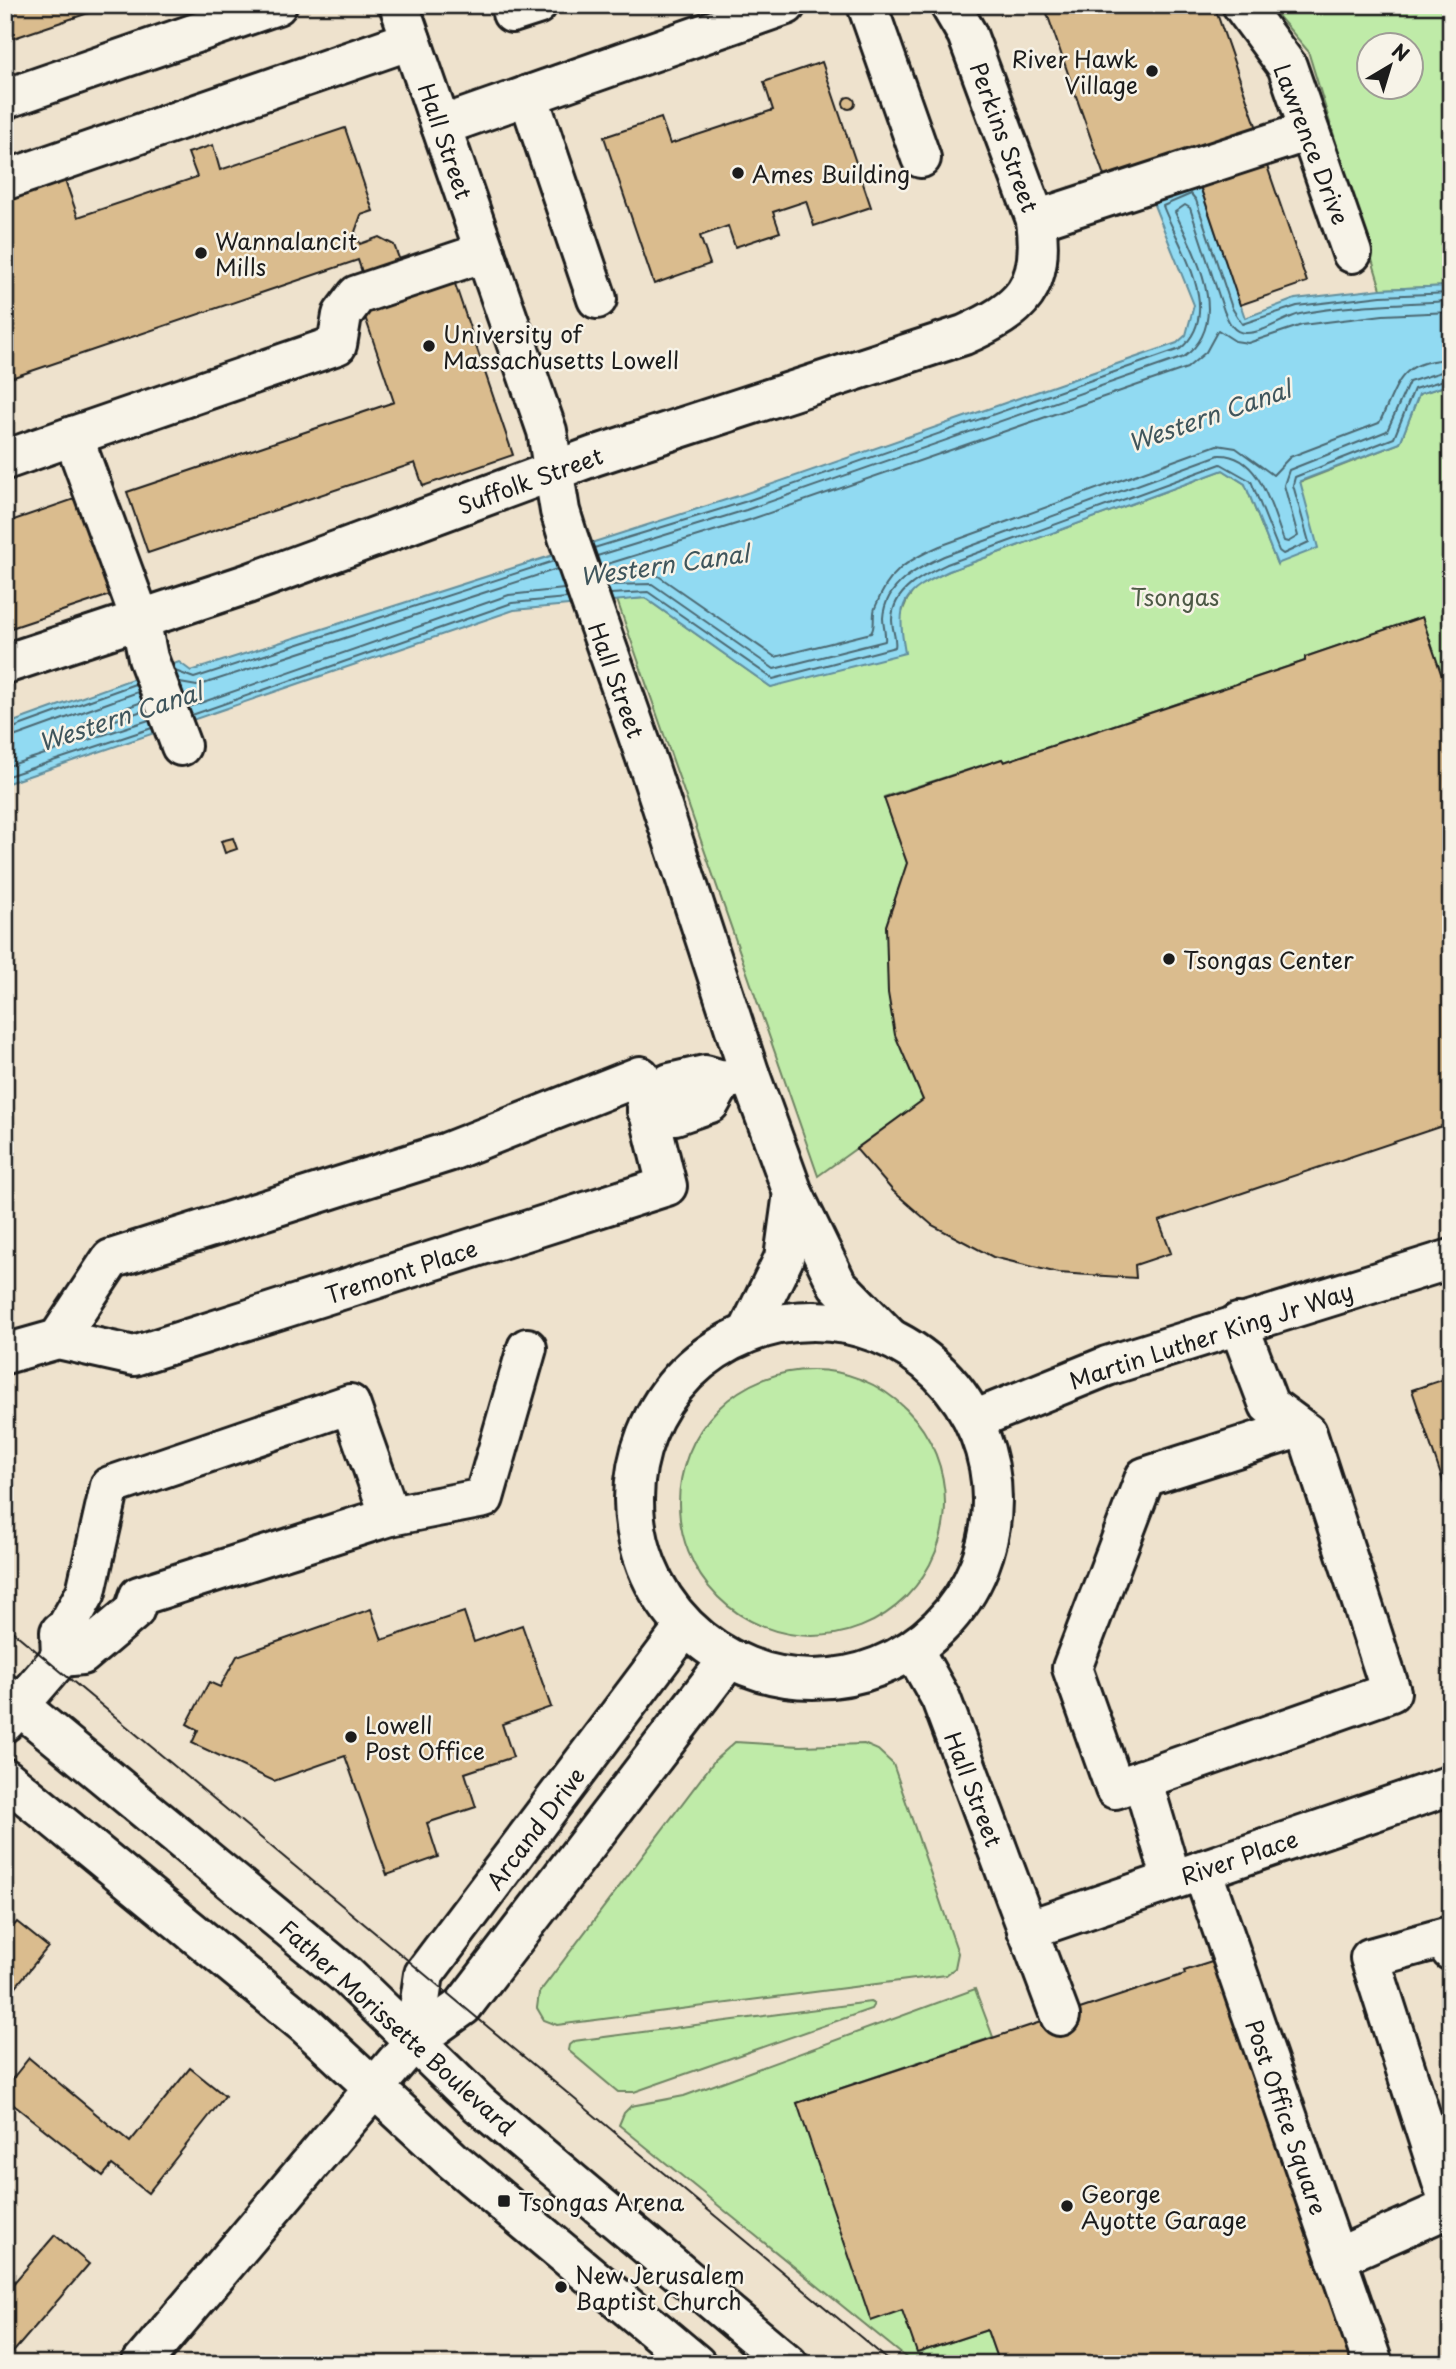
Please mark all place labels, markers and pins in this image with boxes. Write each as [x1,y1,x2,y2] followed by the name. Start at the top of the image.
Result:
[1012,41,1138,102] place label: River Hawk Village
[1144,63,1160,79] marker: River Hawk Village
[752,156,910,191] place label: Ames Building
[730,165,746,181] marker: Ames Building
[215,223,358,284] place label: Wannalancit Mills
[193,245,209,261] marker: Wannalancit Mills
[443,316,679,377] place label: University of Massachusetts Lowell
[421,338,437,354] marker: University of Massachusetts Lowell
[1183,942,1354,977] place label: Tsongas Center
[1161,951,1177,967] marker: Tsongas Center
[365,1707,485,1768] place label: Lowell Post Office
[343,1729,359,1745] marker: Lowell Post Office
[1081,2176,1247,2237] place label: George Ayotte Garage
[518,2184,684,2219] place label: Tsongas Arena
[496,2193,512,2209] marker: Tsongas Arena
[1059,2198,1075,2214] marker: George Ayotte Garage
[575,2257,745,2318] place label: New Jerusalem Baptist Church
[553,2279,569,2295] marker: New Jerusalem Baptist Church

